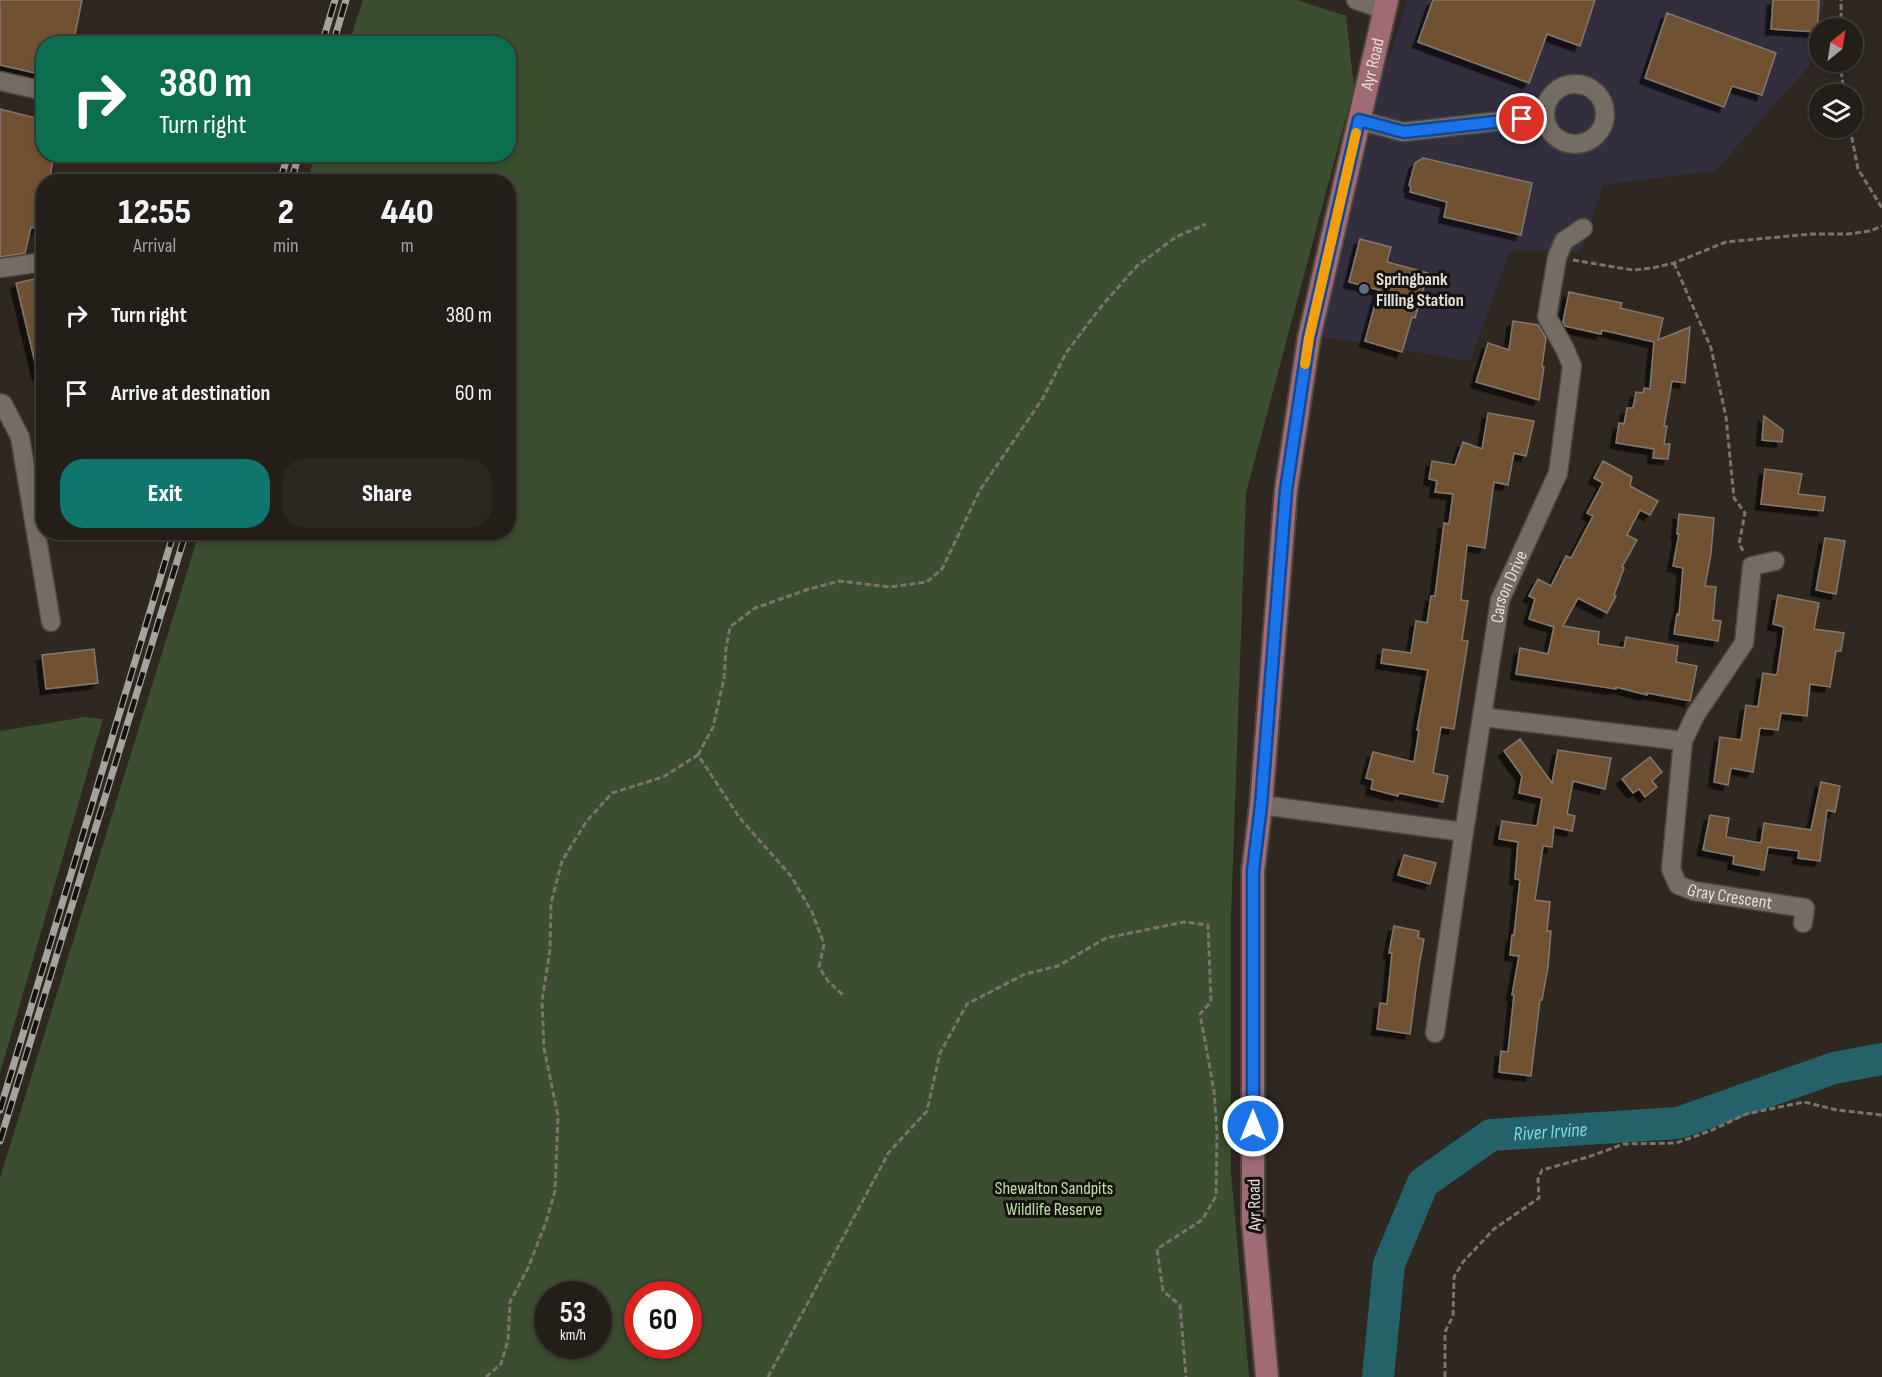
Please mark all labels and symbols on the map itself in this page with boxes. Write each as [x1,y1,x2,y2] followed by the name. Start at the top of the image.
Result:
[1809,18,1863,72] north arrow
[1356,36,1389,93] street label: Ayr Road
[1496,93,1547,144] pin
[1376,269,1464,311] place label: Springbank Filling Station
[1357,282,1371,296] marker: Springbank Filling Station
[1487,547,1532,624] street label: Carson Drive
[1684,879,1774,914] street label: Gray Crescent
[1221,1094,1285,1158] position arrow
[1513,1118,1588,1147] water label: River Irvine
[995,1178,1113,1220] park label: Shewalton Sandpits Wildlife Reserve
[1244,1179,1265,1232] street label: Ayr Road
[624,1281,702,1359] speed limit sign: 60

